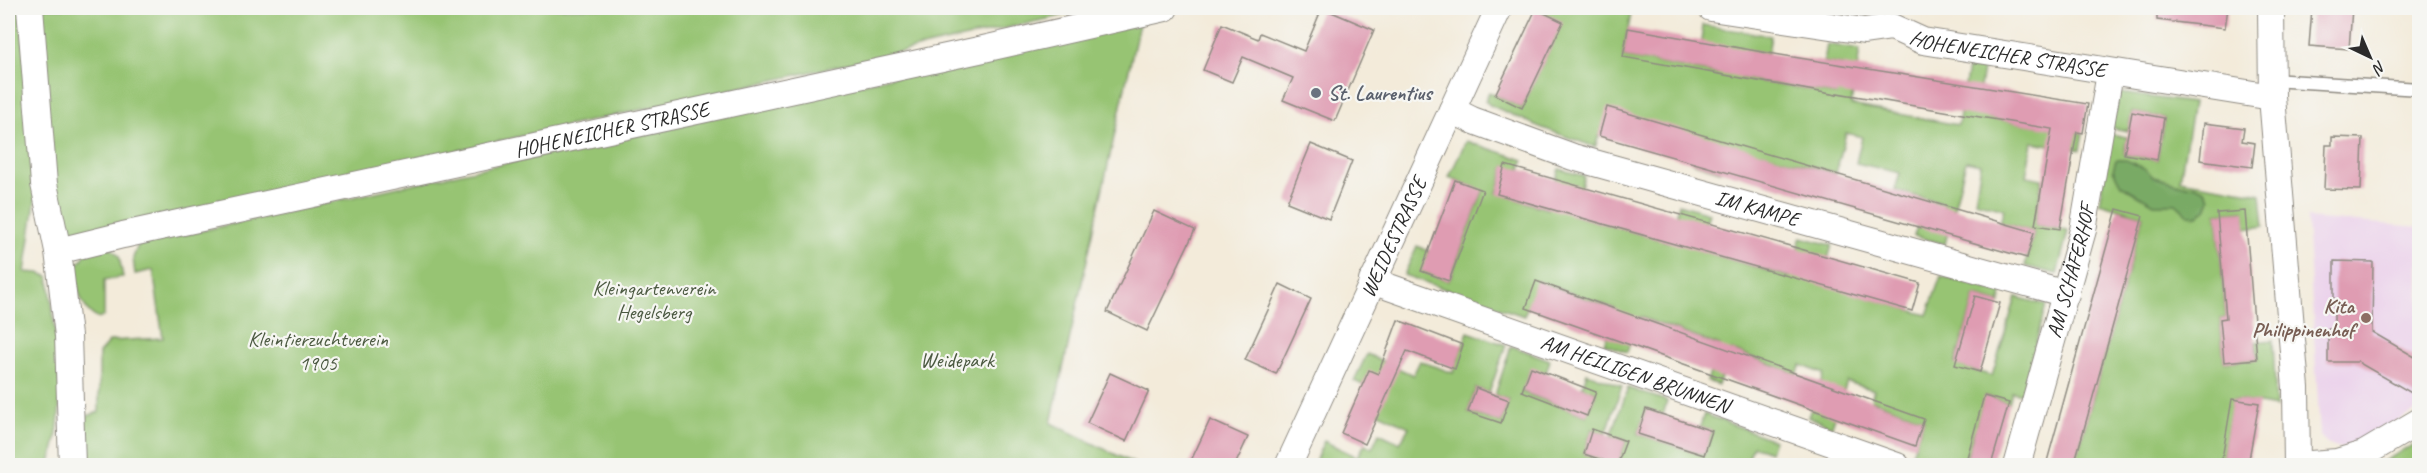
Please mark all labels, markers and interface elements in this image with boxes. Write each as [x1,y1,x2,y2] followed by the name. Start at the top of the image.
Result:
[1906,24,2110,84] street label: HOHENEICHER STRASSE
[2340,27,2400,87] north arrow
[2367,56,2390,80] text: N
[1328,80,1434,106] place label: St. Laurentius
[1309,86,1323,100] marker: St. Laurentius
[512,95,714,163] street label: HOHENEICHER STRASSE
[1355,171,1433,301] street label: WEIDESTRASSE
[1712,184,1804,233] street label: IM KAMPE
[2041,199,2101,341] street label: AM SCHÄFERHOF
[593,275,717,325] park label: Kleingartenverein Hegelsberg
[2252,293,2359,343] place label: Kita Philippinenhof
[2359,311,2373,325] marker: Kita Philippinenhof
[248,326,389,376] park label: Kleintierzuchtverein 1905
[1537,329,1736,420] street label: AM HEILIGEN BRUNNEN
[920,347,996,373] park label: Weidepark

